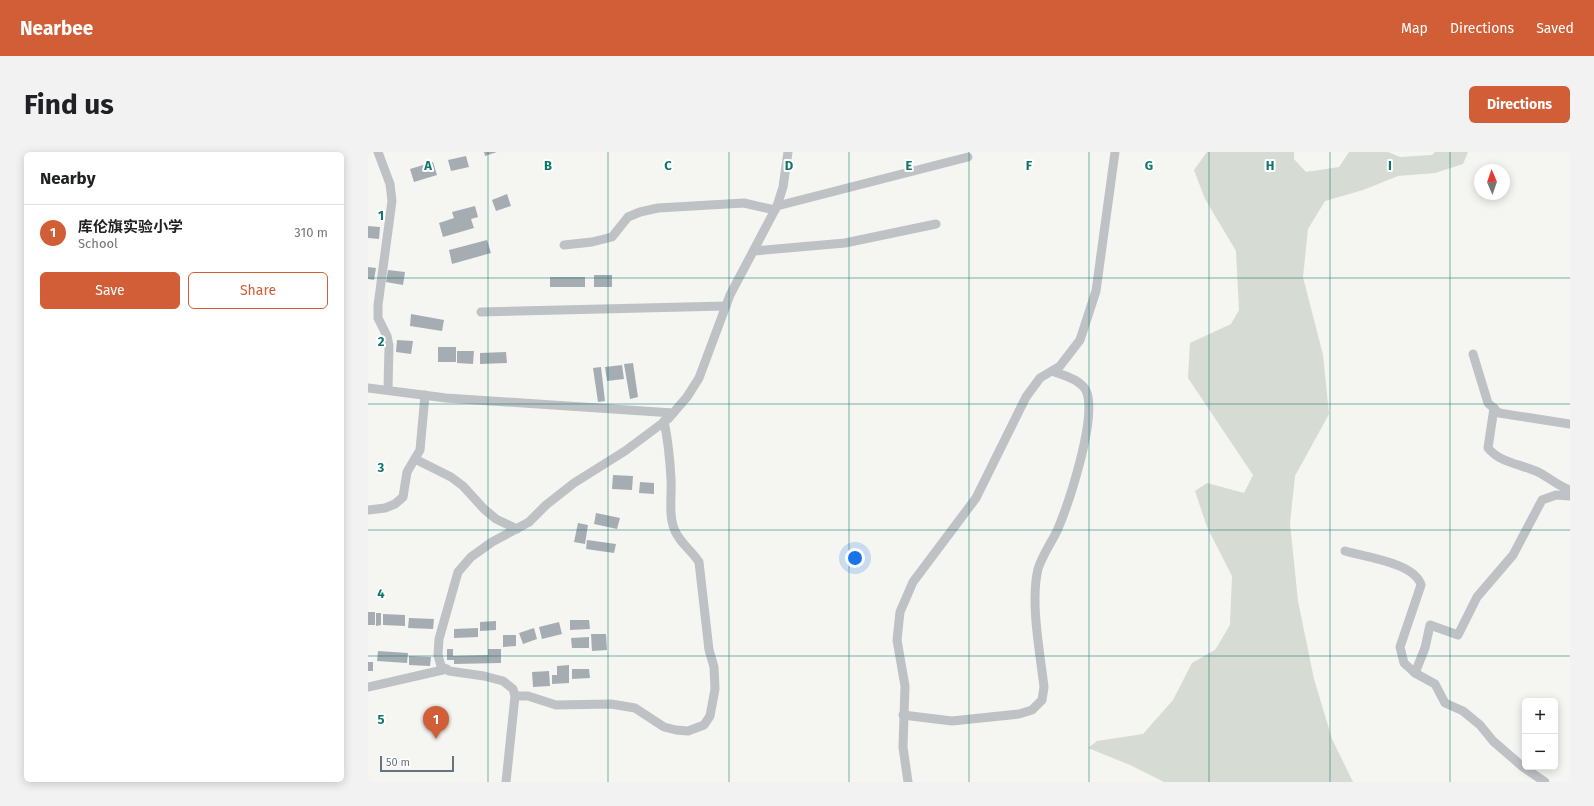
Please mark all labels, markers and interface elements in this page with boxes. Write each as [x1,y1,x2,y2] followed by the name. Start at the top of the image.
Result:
[20,17,93,40] text: Nearbee
[1401,20,1428,37] text: Map
[1450,20,1514,37] text: Directions
[1536,20,1574,37] text: Saved
[1469,86,1570,123] button: Directions
[24,88,114,121] text: Find us
[423,158,432,173] text: A
[544,158,552,173] text: B
[664,158,672,173] text: C
[785,158,794,173] text: D
[906,158,913,173] text: E
[1026,158,1033,173] text: F
[1145,158,1153,173] text: G
[1266,158,1274,173] text: H
[1388,158,1392,173] text: I
[1474,164,1510,200] north arrow
[40,168,95,189] text: Nearby
[378,208,384,223] text: 1
[78,218,183,236] text: 库伦旗实验小学
[50,225,56,240] text: 1
[294,225,328,240] text: 310 m
[78,236,118,251] text: School
[40,272,180,309] button: Save
[188,272,328,309] button: Share
[378,334,385,349] text: 2
[377,460,385,475] text: 3
[845,548,865,568] your location
[377,586,385,601] text: 4
[1522,698,1558,770] map controls
[1522,698,1558,734] button: +
[423,706,449,739] pin: 1
[378,712,385,727] text: 5
[1522,734,1558,770] button: −
[380,754,454,773] scale bar
[386,756,410,769] text: 50 m

